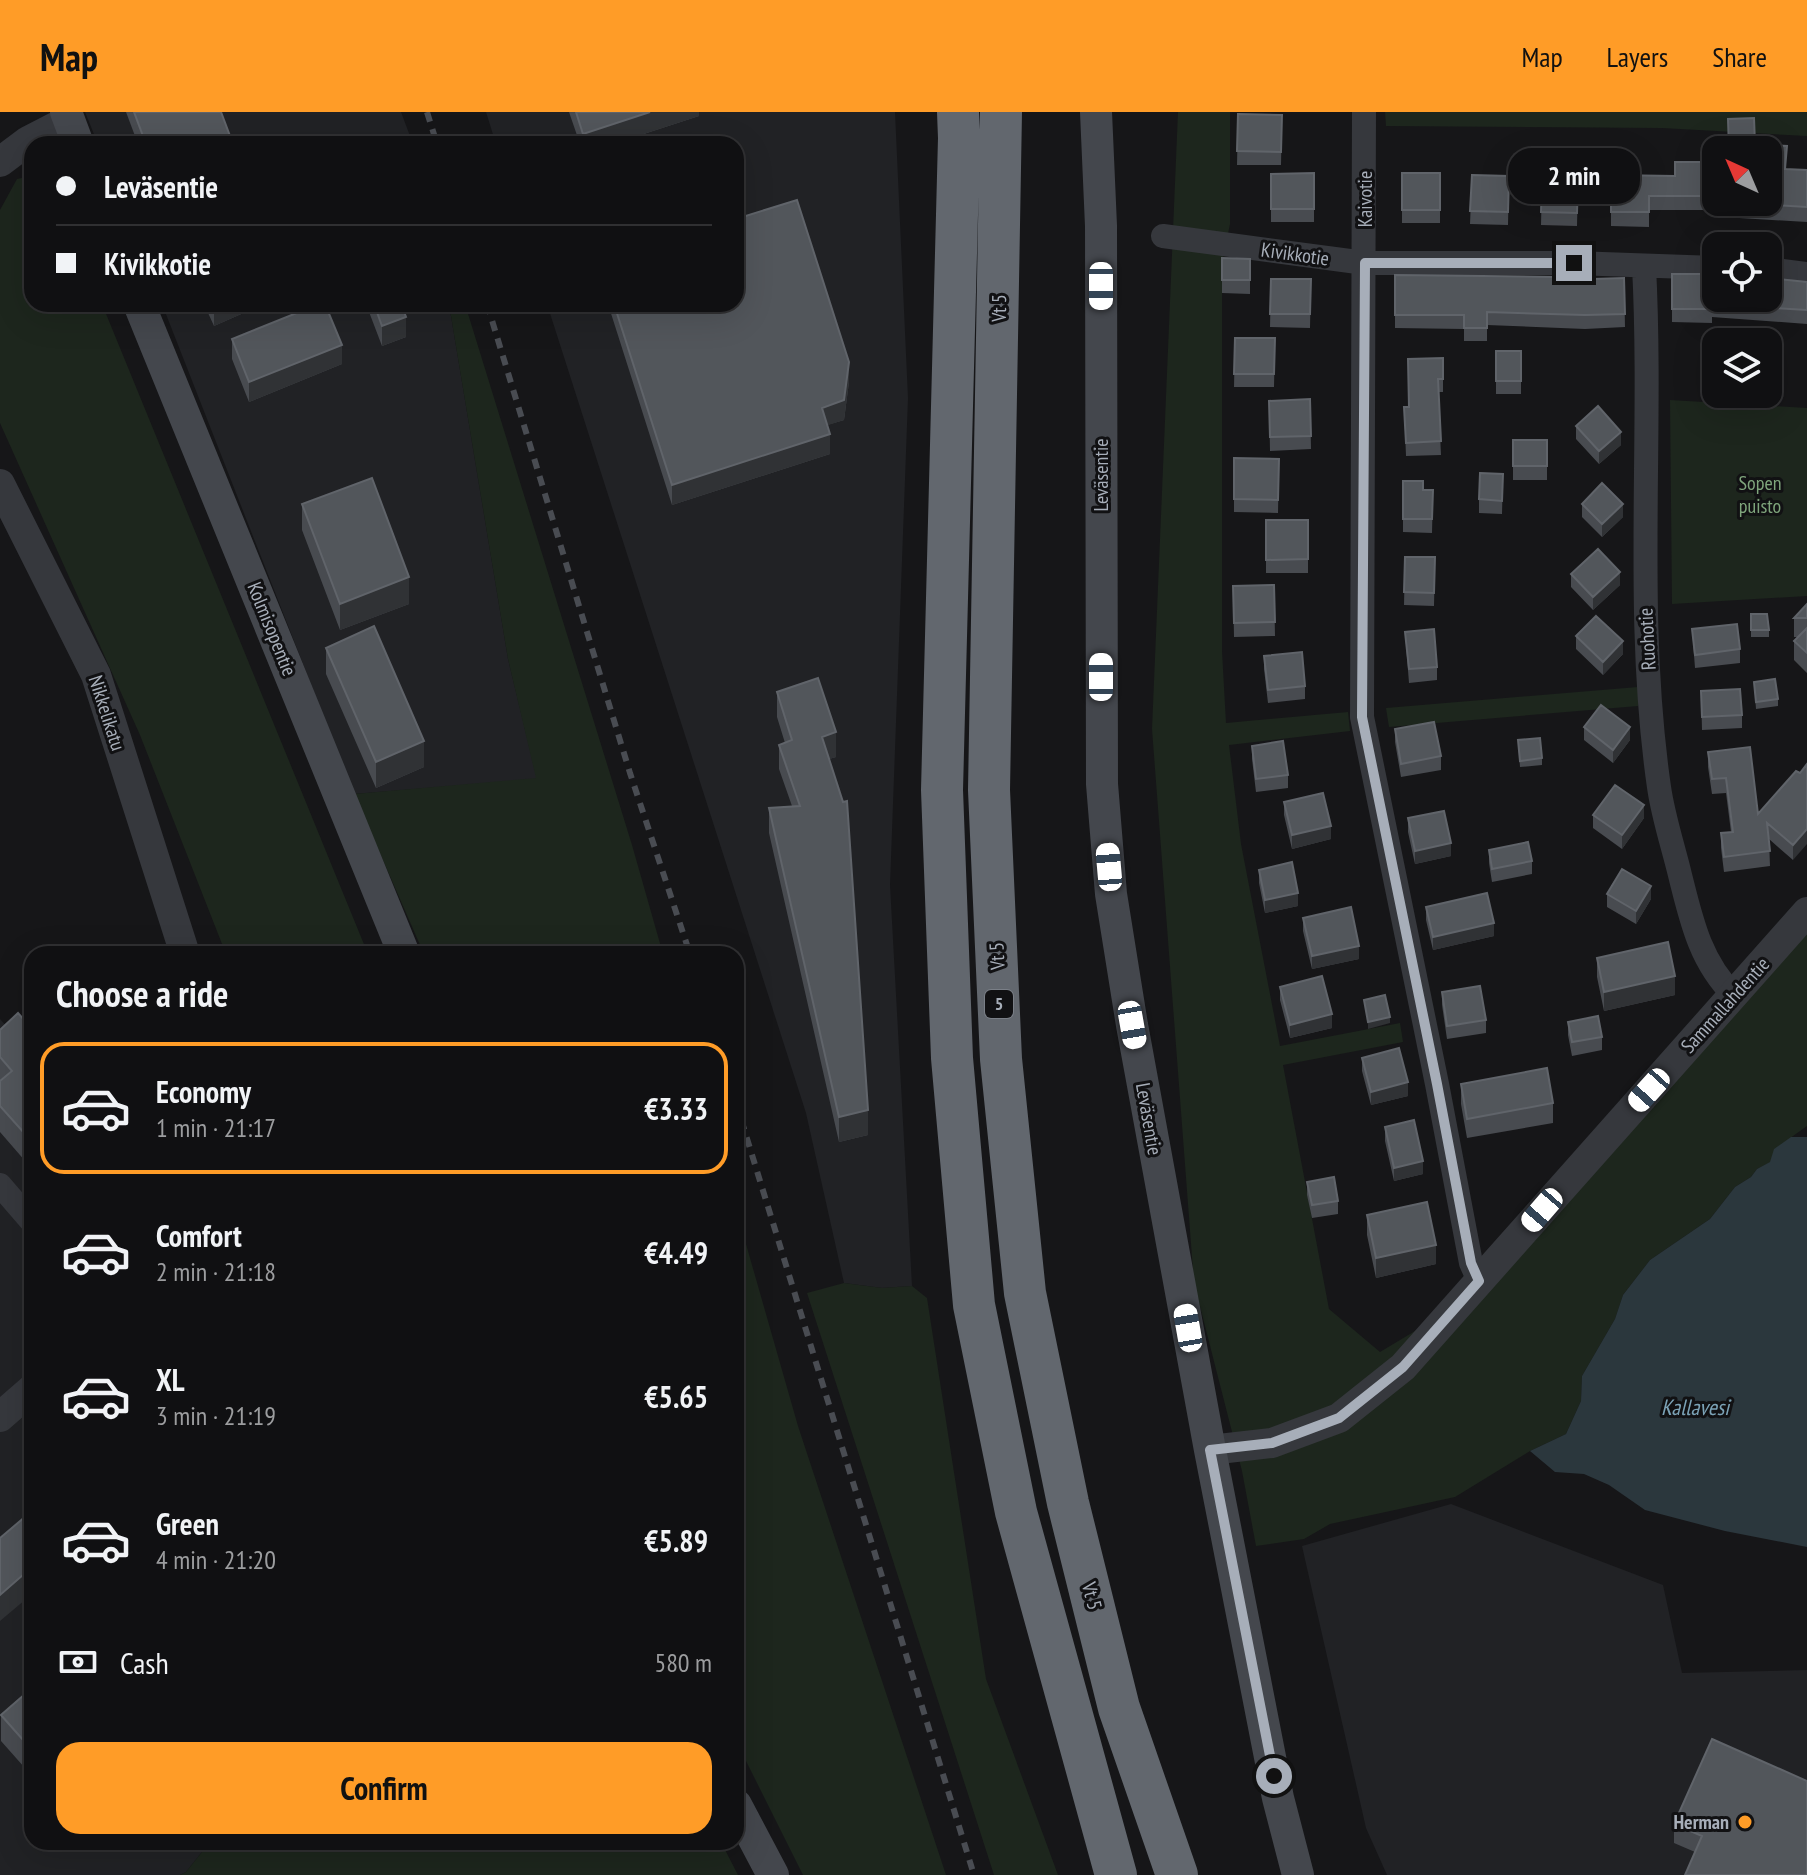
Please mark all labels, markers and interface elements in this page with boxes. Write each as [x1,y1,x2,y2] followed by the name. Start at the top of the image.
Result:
[40,32,98,81] text: Map
[1521,38,1563,75] text: Map
[1607,38,1668,75] text: Layers
[1712,38,1767,75] text: Share
[1702,136,1782,216] north arrow
[1702,136,1782,408] map controls
[1508,147,1640,203] callout: 2 min
[1548,159,1600,192] text: 2 min
[104,167,218,206] text: Leväsentie
[1352,171,1378,227] street label: Kaivotie
[1702,232,1782,312] button: locate
[1259,236,1331,272] street label: Kivikkotie
[104,244,211,283] text: Kivikkotie
[1556,245,1592,281] route end
[1089,262,1113,310] car
[986,294,1012,323] street label: Vt 5
[1702,328,1782,408] button: layers
[1088,439,1114,512] street label: Leväsentie
[1739,470,1781,519] park label: Sopen puisto
[241,578,303,680] street label: Kolmisopentie
[1632,607,1662,671] street label: Ruohotie
[1089,653,1113,701] car
[83,672,131,754] street label: Nikkelikatu
[1095,842,1123,892] car
[983,941,1011,972] street label: Vt 5
[1675,952,1775,1058] street label: Sammallahdentie
[56,970,228,1017] text: Choose a ride
[985,990,1013,1018] road number: 5
[1116,999,1148,1051] car
[1624,1064,1674,1116] car
[60,1072,132,1144] icon: car
[156,1072,251,1111] text: Economy
[1130,1081,1168,1157] street label: Leväsentie
[644,1089,708,1128] text: €3.33
[156,1111,276,1144] text: 1 min · 21:17
[1517,1184,1567,1236] car
[60,1216,132,1288] icon: car
[156,1216,242,1255] text: Comfort
[644,1233,708,1272] text: €4.49
[156,1255,276,1288] text: 2 min · 21:18
[1172,1302,1204,1354] car
[60,1360,132,1432] icon: car
[156,1360,185,1399] text: XL
[644,1377,708,1416] text: €5.65
[1661,1393,1732,1421] water label: Kallavesi
[156,1399,276,1432] text: 3 min · 21:19
[60,1504,132,1576] icon: car
[156,1504,219,1543] text: Green
[644,1521,708,1560] text: €5.89
[156,1543,276,1576] text: 4 min · 21:20
[1076,1578,1108,1613] street label: Vt 5
[56,1640,100,1684] icon: cash
[120,1643,169,1682] text: Cash
[654,1646,712,1679] text: 580 m
[56,1742,712,1834] button: Confirm
[1256,1758,1292,1794] route start
[1673,1809,1729,1835] place label: Herman
[1736,1813,1754,1831] marker: Herman

